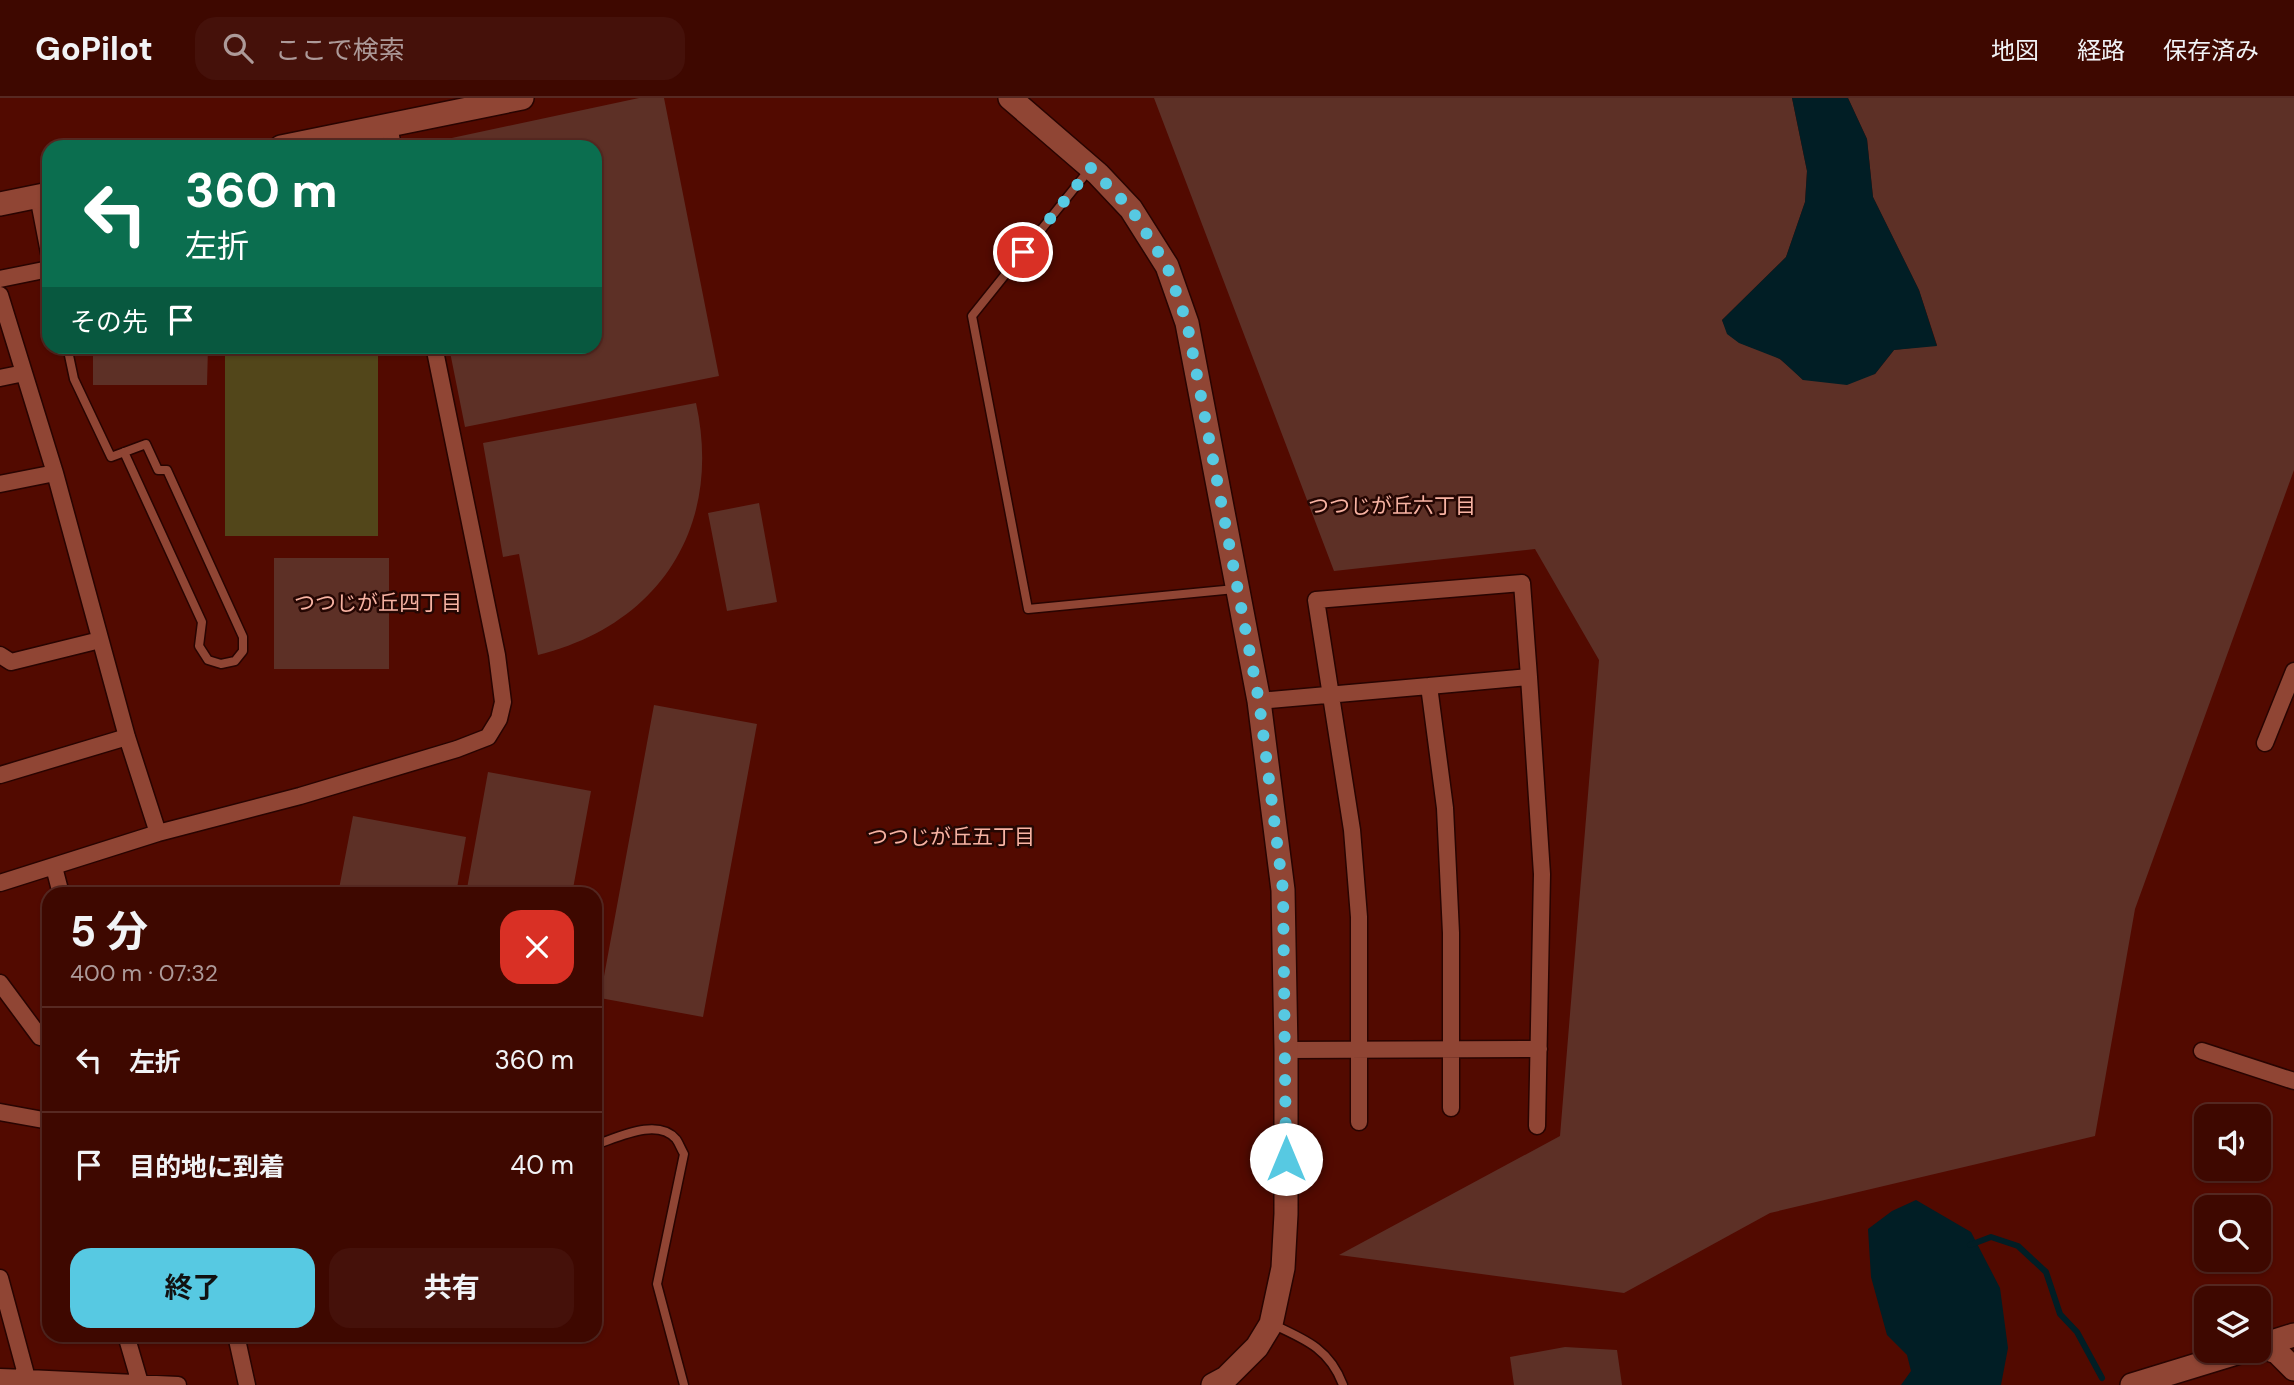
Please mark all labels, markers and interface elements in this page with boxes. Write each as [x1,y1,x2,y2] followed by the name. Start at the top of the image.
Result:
[195,17,685,80] search box
[35,27,153,70] text: GoPilot
[219,29,257,67] icon: search
[275,33,405,67] text: ここで検索
[1991,35,2039,66] text: 地図
[2077,35,2125,66] text: 経路
[2163,35,2259,66] text: 保存済み
[185,158,338,222] text: 360 m
[70,168,161,259] icon: left
[993,222,1053,282] pin
[185,225,249,267] text: 左折
[1004,233,1042,271] icon: arrive
[162,301,200,339] icon: arrive
[70,305,148,339] text: その先
[1308,492,1476,520] district label: つつじが丘六丁目
[294,589,462,617] district label: つつじが丘四丁目
[867,823,1035,851] district label: つつじが丘五丁目
[70,904,148,959] text: 5 分
[500,910,574,984] button: close
[70,958,218,988] text: 400 m · 07:32
[70,1041,108,1079] icon: left
[494,1043,574,1077] text: 360 m
[129,1045,181,1079] text: 左折
[2194,1104,2271,1363] map controls
[2194,1104,2271,1181] button: sound
[1249,1122,1323,1196] position arrow
[70,1146,108,1184] icon: arrive
[510,1148,574,1182] text: 40 m
[129,1150,285,1184] text: 目的地に到着
[2194,1195,2271,1272] button: search
[70,1248,315,1328] button: 終了
[329,1248,574,1328] button: 共有
[2194,1286,2271,1363] button: layers

